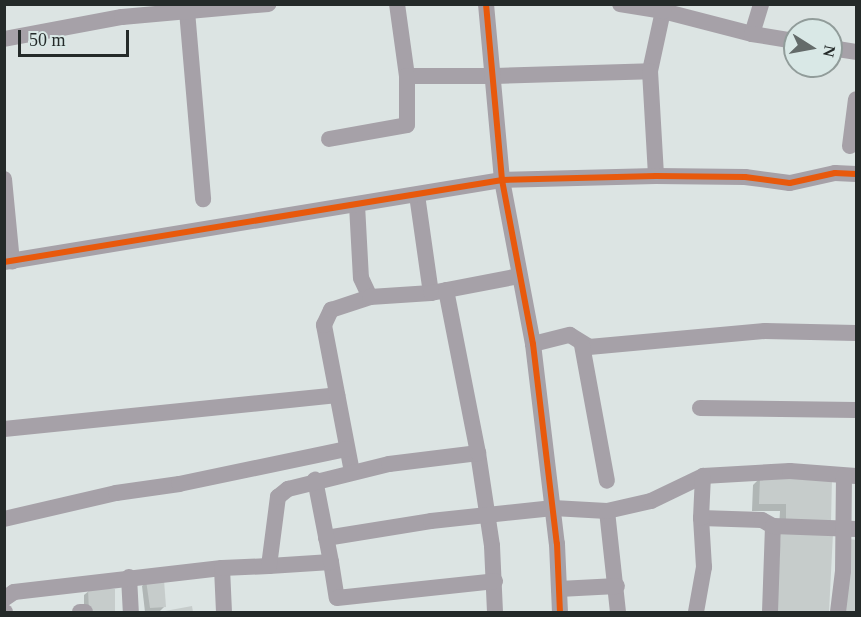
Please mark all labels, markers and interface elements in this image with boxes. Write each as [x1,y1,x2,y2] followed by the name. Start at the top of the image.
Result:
[21,18,132,56] scale bar
[783,18,843,78] north arrow
[29,30,66,50] text: 50 m
[820,44,839,58] text: N

